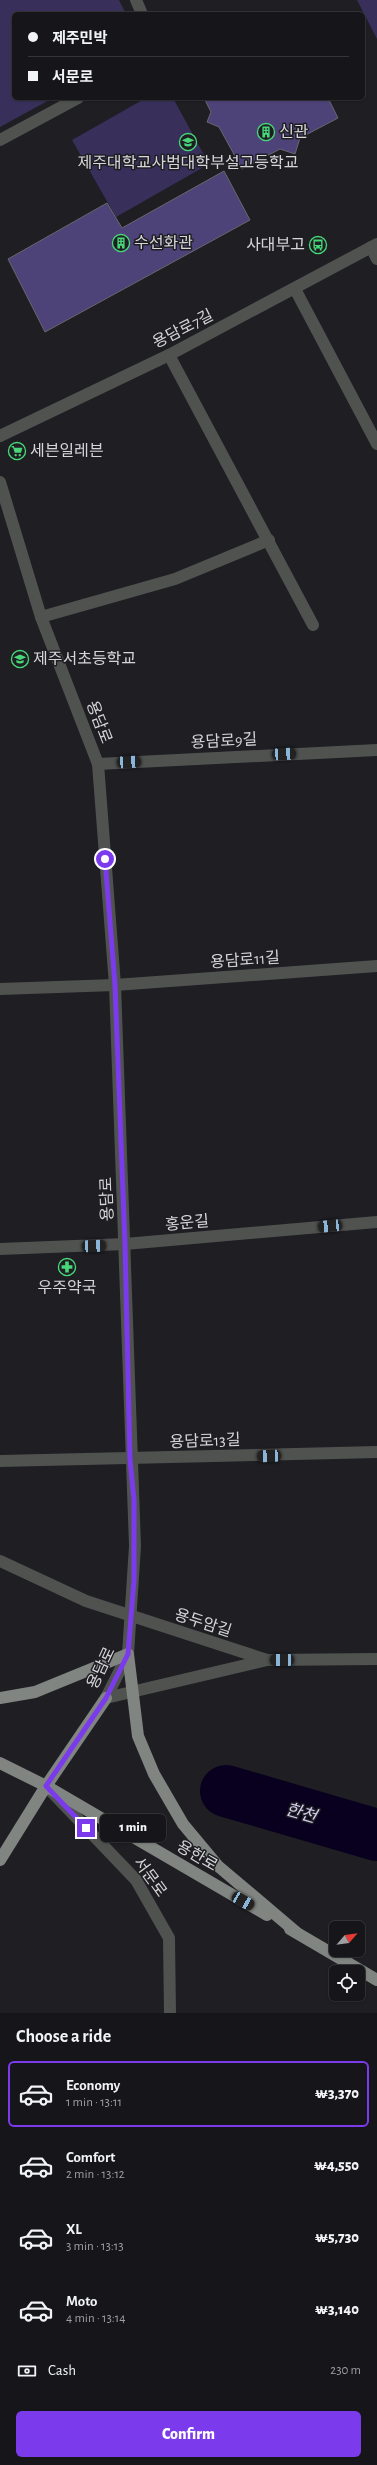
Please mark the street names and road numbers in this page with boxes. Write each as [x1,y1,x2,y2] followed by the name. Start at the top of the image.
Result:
[150,307,216,351] street label: 용담로7길
[84,699,114,746] street label: 용담로
[190,731,258,751] street label: 용담로9길
[210,950,280,970] street label: 용담로11길
[98,1176,116,1221] street label: 용담로
[164,1213,210,1233] street label: 홍운길
[169,1432,241,1450] street label: 용담로13길
[173,1606,233,1640] street label: 용두암길
[84,1644,118,1691] street label: 용담로
[174,1838,220,1874] street label: 용한로
[131,1854,170,1900] street label: 서문로

